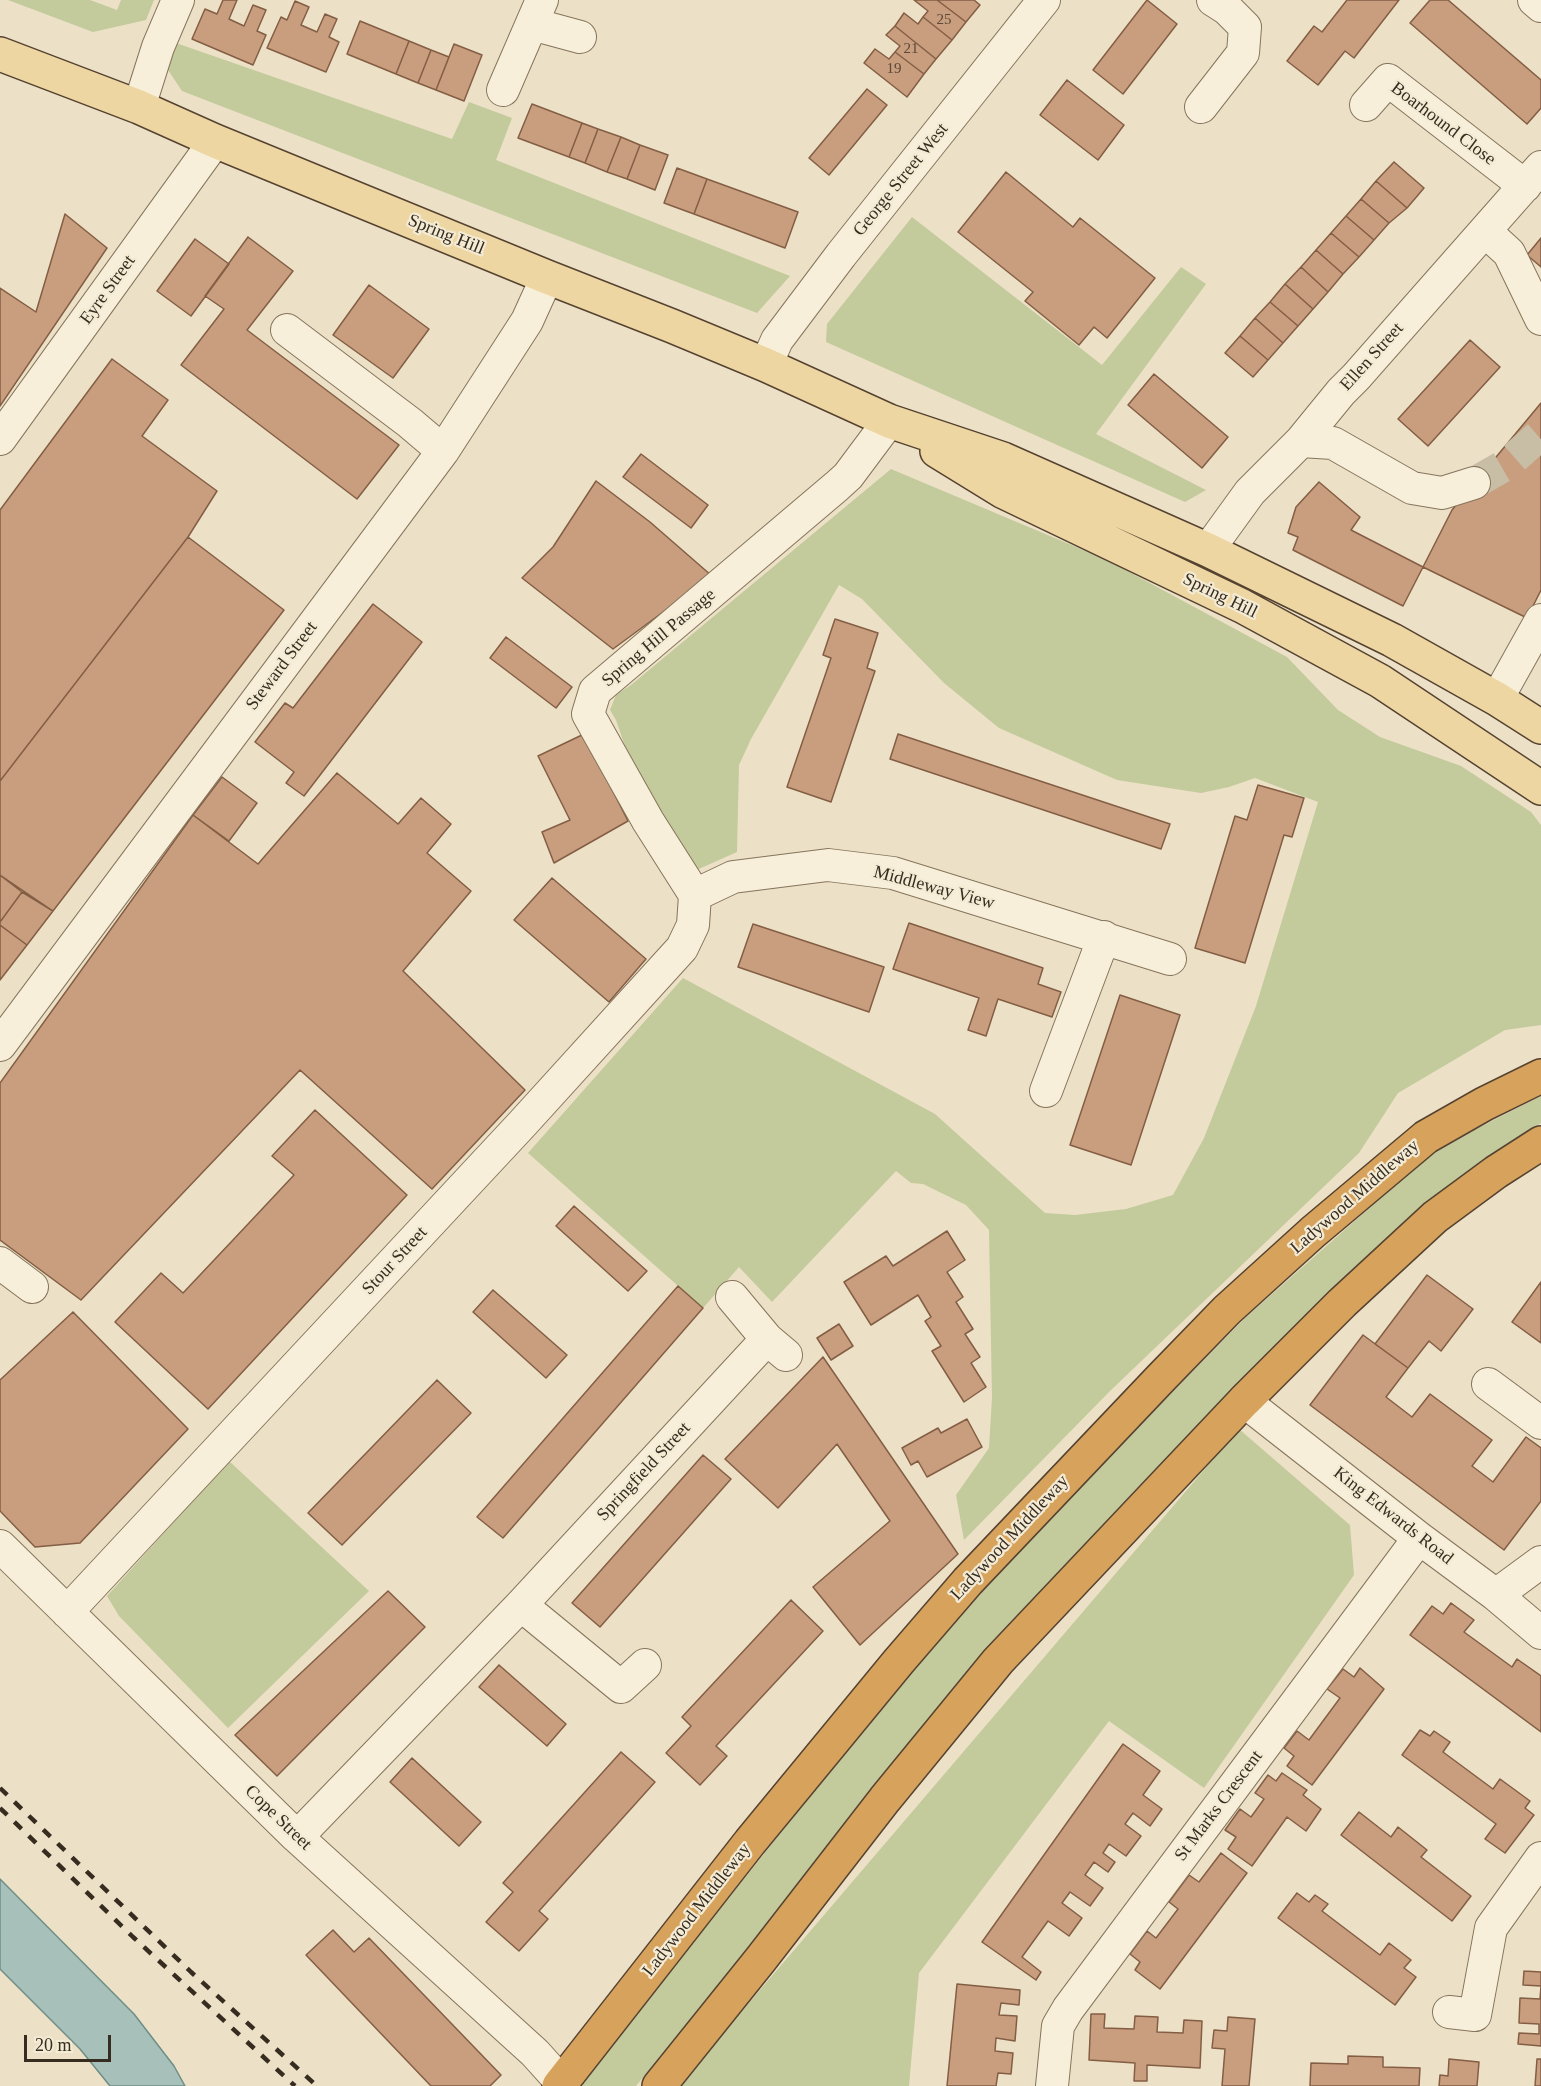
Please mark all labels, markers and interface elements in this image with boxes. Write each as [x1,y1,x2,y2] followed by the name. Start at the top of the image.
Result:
[936,11,952,29] house number: 25
[904,40,918,58] house number: 21
[886,60,902,78] house number: 19
[1386,78,1500,170] street label: Boarhound Close
[849,119,953,241] street label: George Street West
[405,210,487,260] street label: Spring Hill
[76,251,140,329] street label: Eyre Street
[1336,318,1408,396] street label: Ellen Street
[1179,569,1261,623] street label: Spring Hill
[598,584,720,692] street label: Spring Hill Passage
[242,617,322,715] street label: Steward Street
[871,861,997,915] street label: Middleway View
[1286,1135,1424,1259] street label: Ladywood Middleway
[358,1222,432,1300] street label: Stour Street
[593,1418,695,1526] street label: Springfield Street
[1329,1463,1457,1569] street label: King Edwards Road
[946,1471,1074,1605] street label: Ladywood Middleway
[1170,1746,1268,1866] street label: St Marks Crescent
[240,1781,316,1855] street label: Cope Street
[638,1839,756,1981] street label: Ladywood Middleway
[27,2023,114,2061] scale bar
[35,2035,72,2055] text: 20 m

